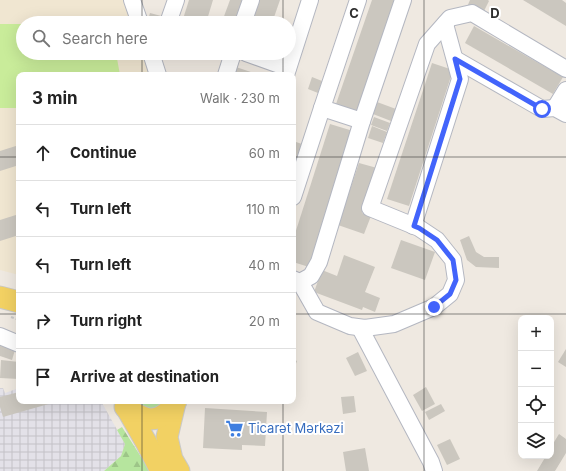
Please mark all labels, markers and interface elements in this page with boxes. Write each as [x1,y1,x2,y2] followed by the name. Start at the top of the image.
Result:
[349,5,359,21] text: C
[490,5,500,21] text: D
[16,16,296,60] search box
[30,27,52,49] icon: search
[62,29,148,48] text: Search here
[32,88,78,108] text: 3 min
[200,90,280,106] text: Walk · 230 m
[533,100,551,118] route start
[32,142,54,164] icon: ahead
[70,143,137,162] text: Continue
[249,145,280,161] text: 60 m
[32,198,54,220] icon: left
[70,199,131,218] text: Turn left
[246,201,280,217] text: 110 m
[32,254,54,276] icon: left
[70,255,131,274] text: Turn left
[248,257,280,273] text: 40 m
[425,298,443,316] route end
[32,310,54,332] icon: right
[70,311,142,330] text: Turn right
[249,313,280,329] text: 20 m
[518,315,554,459] map controls
[518,315,554,351] button: +
[518,351,554,387] button: −
[32,366,54,388] icon: arrive
[70,367,219,386] text: Arrive at destination
[518,387,554,423] button: locate
[225,418,245,438] supermarket icon: Ticarət Mərkəzi
[248,420,344,436] place label: Ticarət Mərkəzi
[518,423,554,459] button: layers

